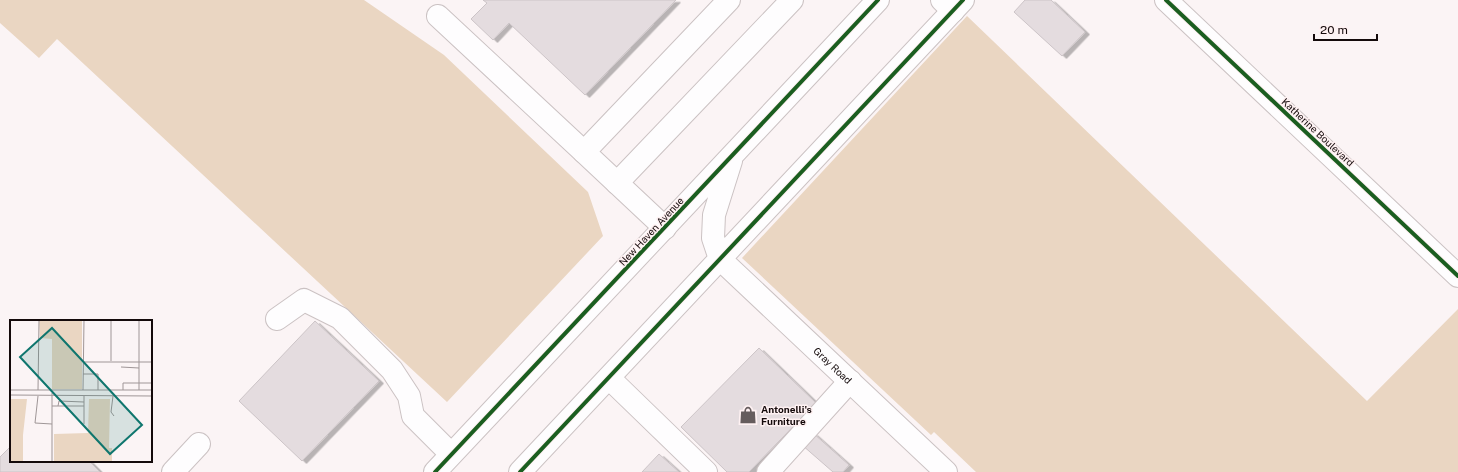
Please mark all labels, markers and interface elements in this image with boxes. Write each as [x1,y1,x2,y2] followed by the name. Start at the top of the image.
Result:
[1314,16,1377,42] scale bar
[1320,23,1348,37] text: 20 m
[1279,95,1357,169] street label: Katherine Boulevard
[616,194,686,268] street label: New Haven Avenue
[10,320,152,462] inset map
[811,345,854,386] street label: Gray Road
[761,403,812,427] place label: Antonelli's Furniture
[738,405,758,425] shop icon: Antonelli's Furniture

